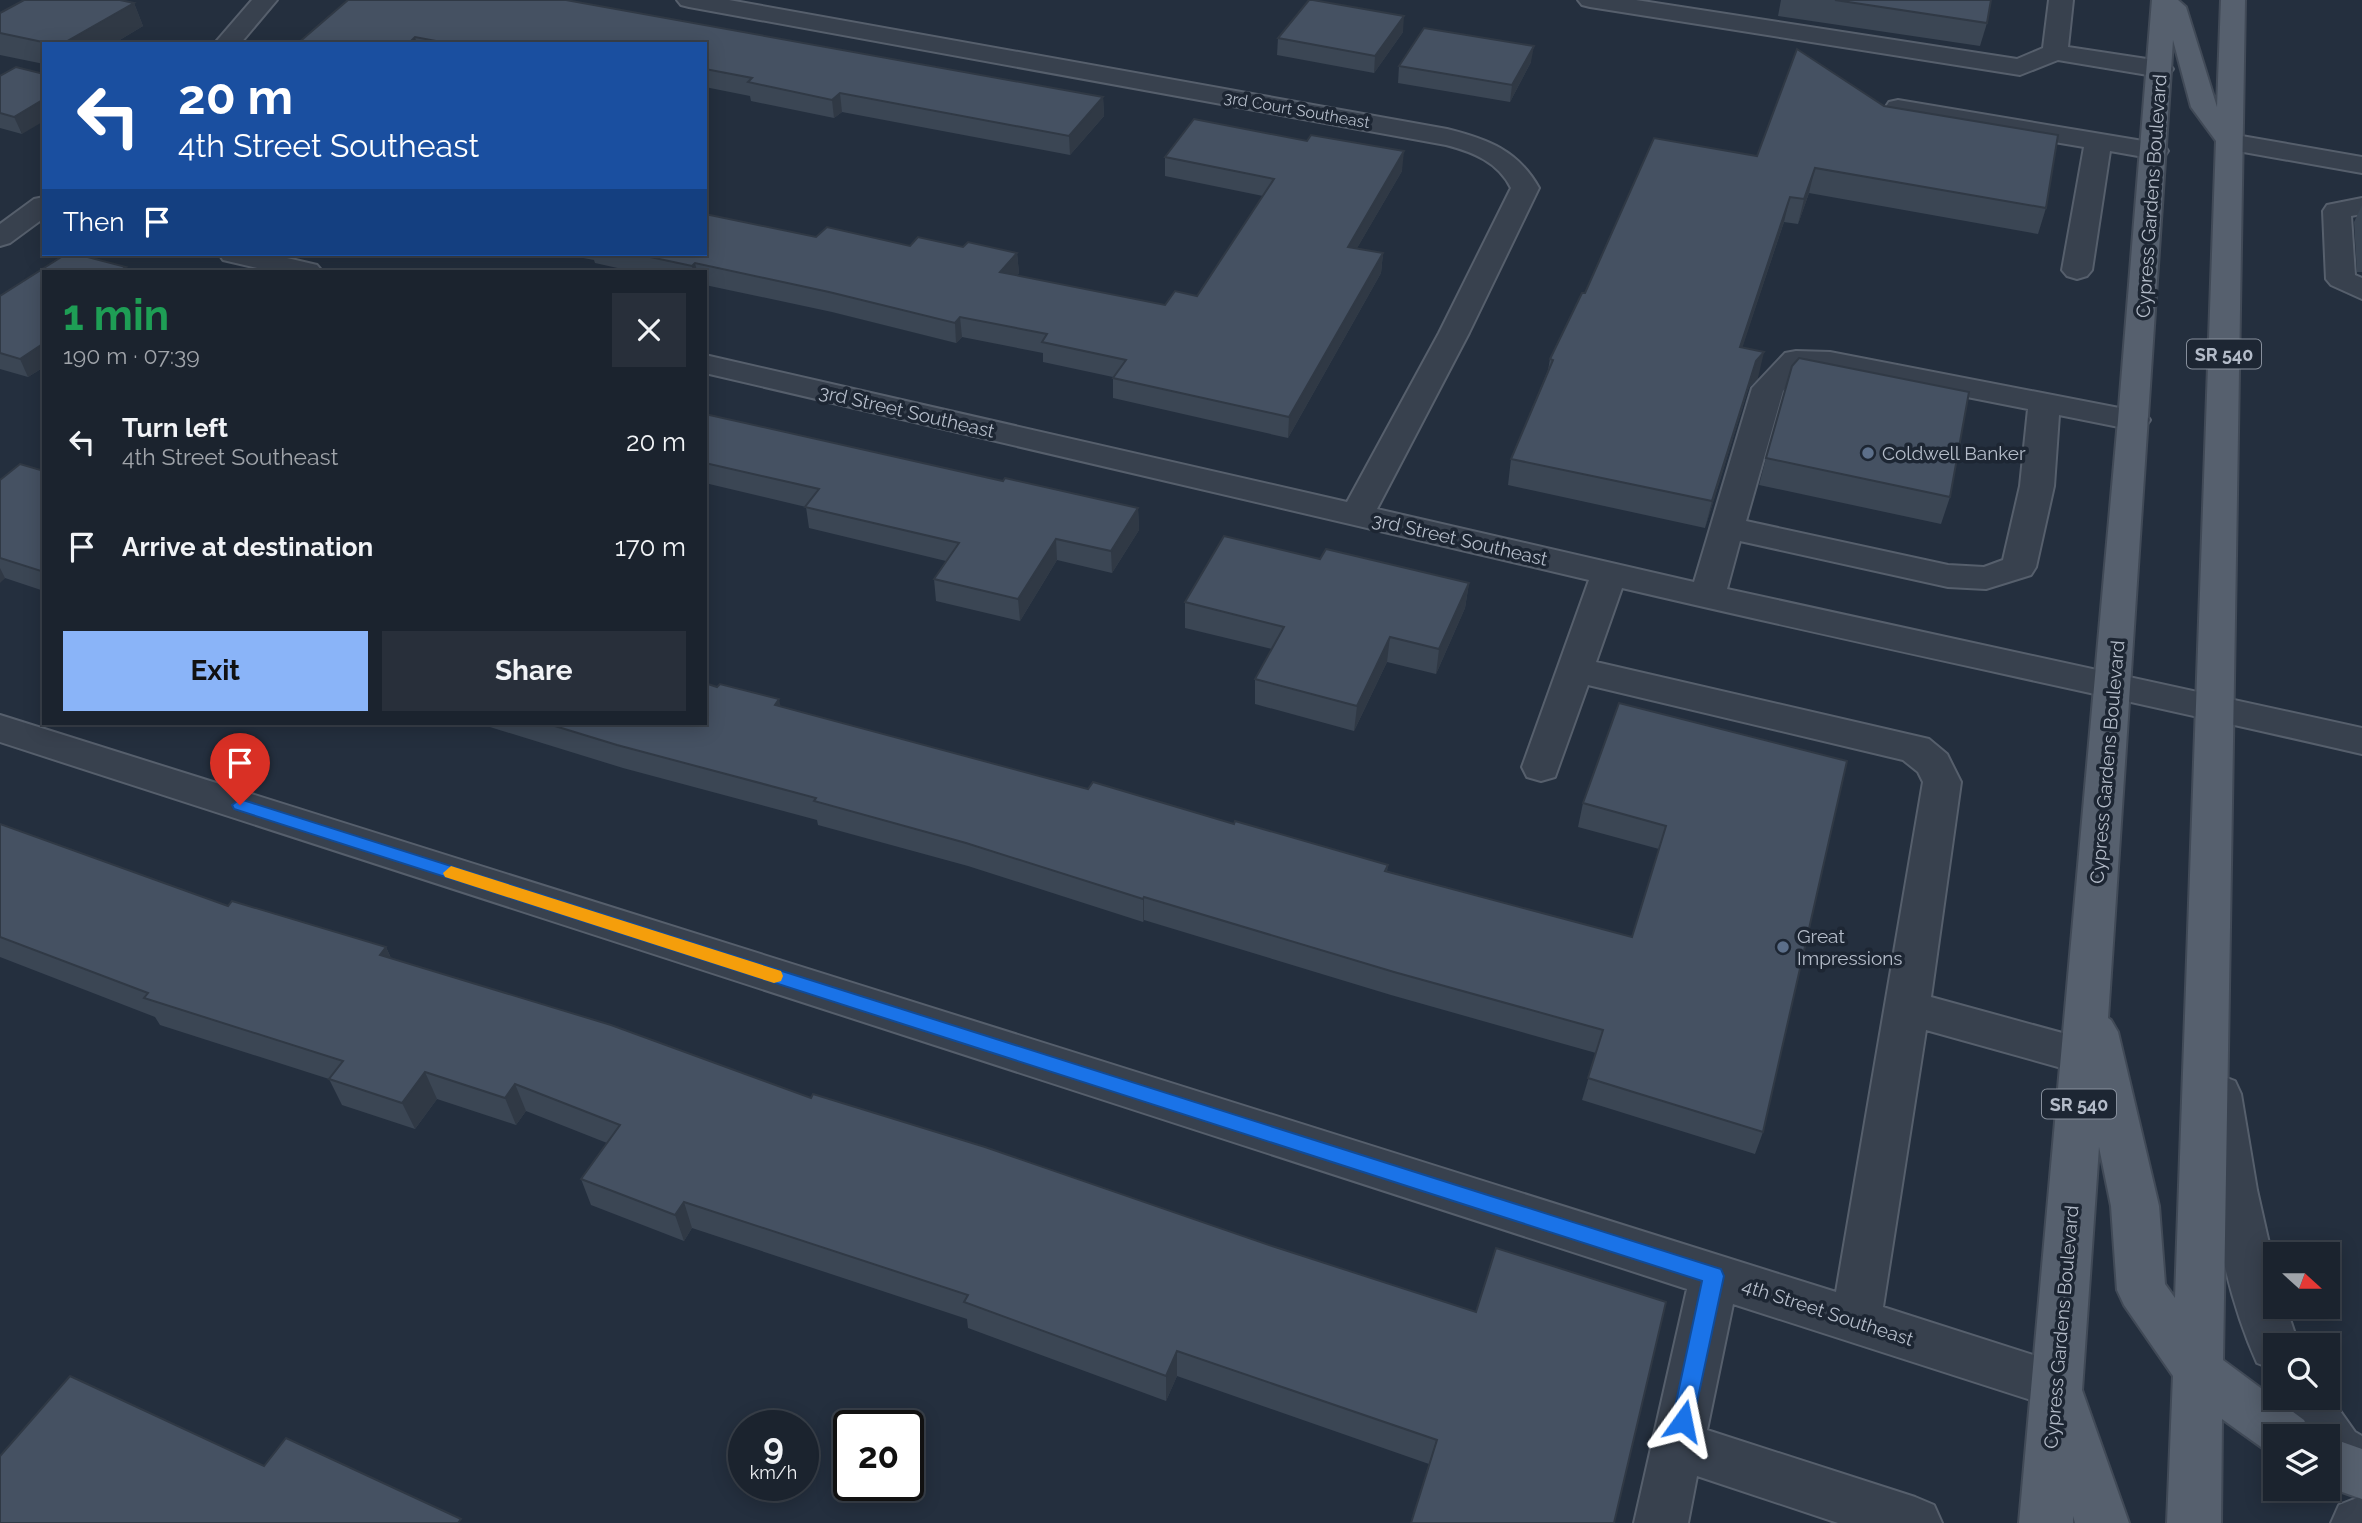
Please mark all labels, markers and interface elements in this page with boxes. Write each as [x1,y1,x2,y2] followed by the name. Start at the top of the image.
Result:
[178,68,293,125] text: 20 m
[63,70,154,161] icon: left
[2132,74,2170,318] street label: Cypress Gardens Boulevard
[1223,88,1372,132] street label: 3rd Court Southeast
[178,127,479,164] text: 4th Street Southeast
[138,203,176,241] icon: arrive
[63,207,124,237] text: Then
[63,291,169,340] text: 1 min
[612,293,686,367] button: close
[2187,340,2261,368] road number: SR 540
[63,342,200,369] text: 190 m · 07:39
[817,380,997,442] street label: 3rd Street Southeast
[122,413,228,443] text: Turn left
[63,423,101,461] icon: left
[626,427,686,457] text: 20 m
[1882,442,2026,464] place label: Coldwell Banker
[122,443,338,470] text: 4th Street Southeast
[1860,445,1876,461] marker: Coldwell Banker
[1370,508,1550,570] street label: 3rd Street Southeast
[63,528,101,566] icon: arrive
[122,532,373,562] text: Arrive at destination
[615,532,686,562] text: 170 m
[63,631,368,711] button: Exit
[382,631,686,711] button: Share
[2085,640,2129,884] street label: Cypress Gardens Boulevard
[210,733,270,805] pin
[221,744,259,782] icon: arrive
[1797,925,1902,969] place label: Great Impressions
[1775,939,1791,955] marker: Great Impressions
[2042,1090,2116,1119] road number: SR 540
[2039,1205,2083,1449] street label: Cypress Gardens Boulevard
[2263,1242,2340,1320] north arrow
[2263,1242,2340,1501] map controls
[1740,1274,1917,1350] street label: 4th Street Southeast
[2263,1333,2340,1410] button: search
[1646,1384,1720,1458] position arrow
[833,1410,924,1501] speed limit sign: 20
[2263,1424,2340,1501] button: layers
[763,1426,784,1467] text: 9
[750,1462,797,1483] text: km/h

